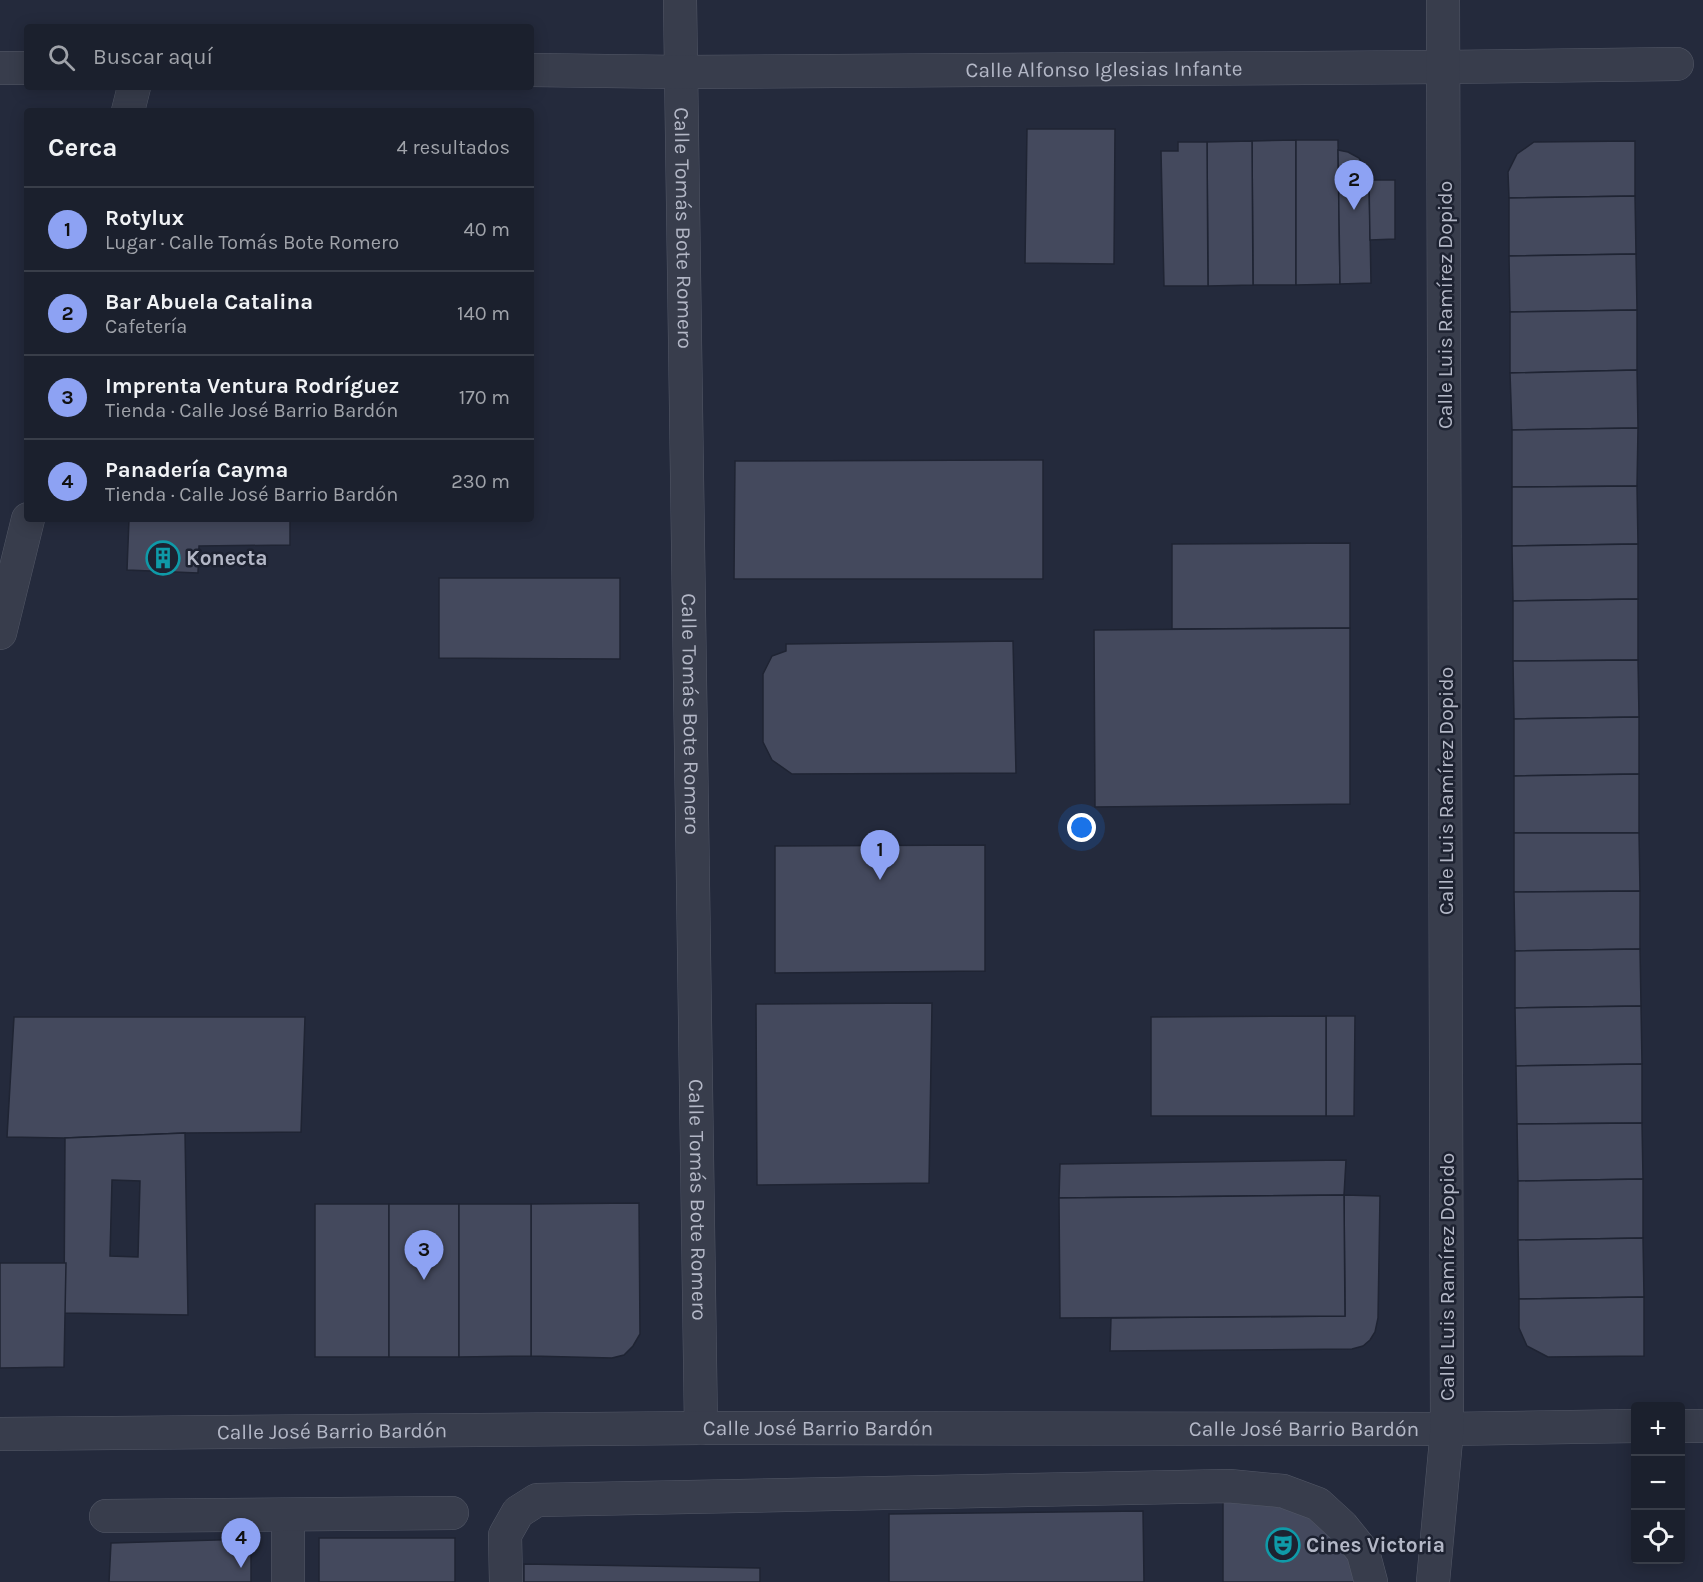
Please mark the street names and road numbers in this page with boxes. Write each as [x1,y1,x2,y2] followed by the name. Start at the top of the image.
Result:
[965,56,1243,82] street label: Calle Alfonso Iglesias Infante
[670,107,697,349] street label: Calle Tomás Bote Romero
[1433,181,1457,429] street label: Calle Luis Ramírez Dopido
[677,593,704,835] street label: Calle Tomás Bote Romero
[1434,667,1458,915] street label: Calle Luis Ramírez Dopido
[684,1079,711,1321] street label: Calle Tomás Bote Romero
[1435,1153,1459,1401] street label: Calle Luis Ramírez Dopido
[703,1416,933,1440] street label: Calle José Barrio Bardón
[1189,1417,1419,1441] street label: Calle José Barrio Bardón
[217,1418,447,1444] street label: Calle José Barrio Bardón

